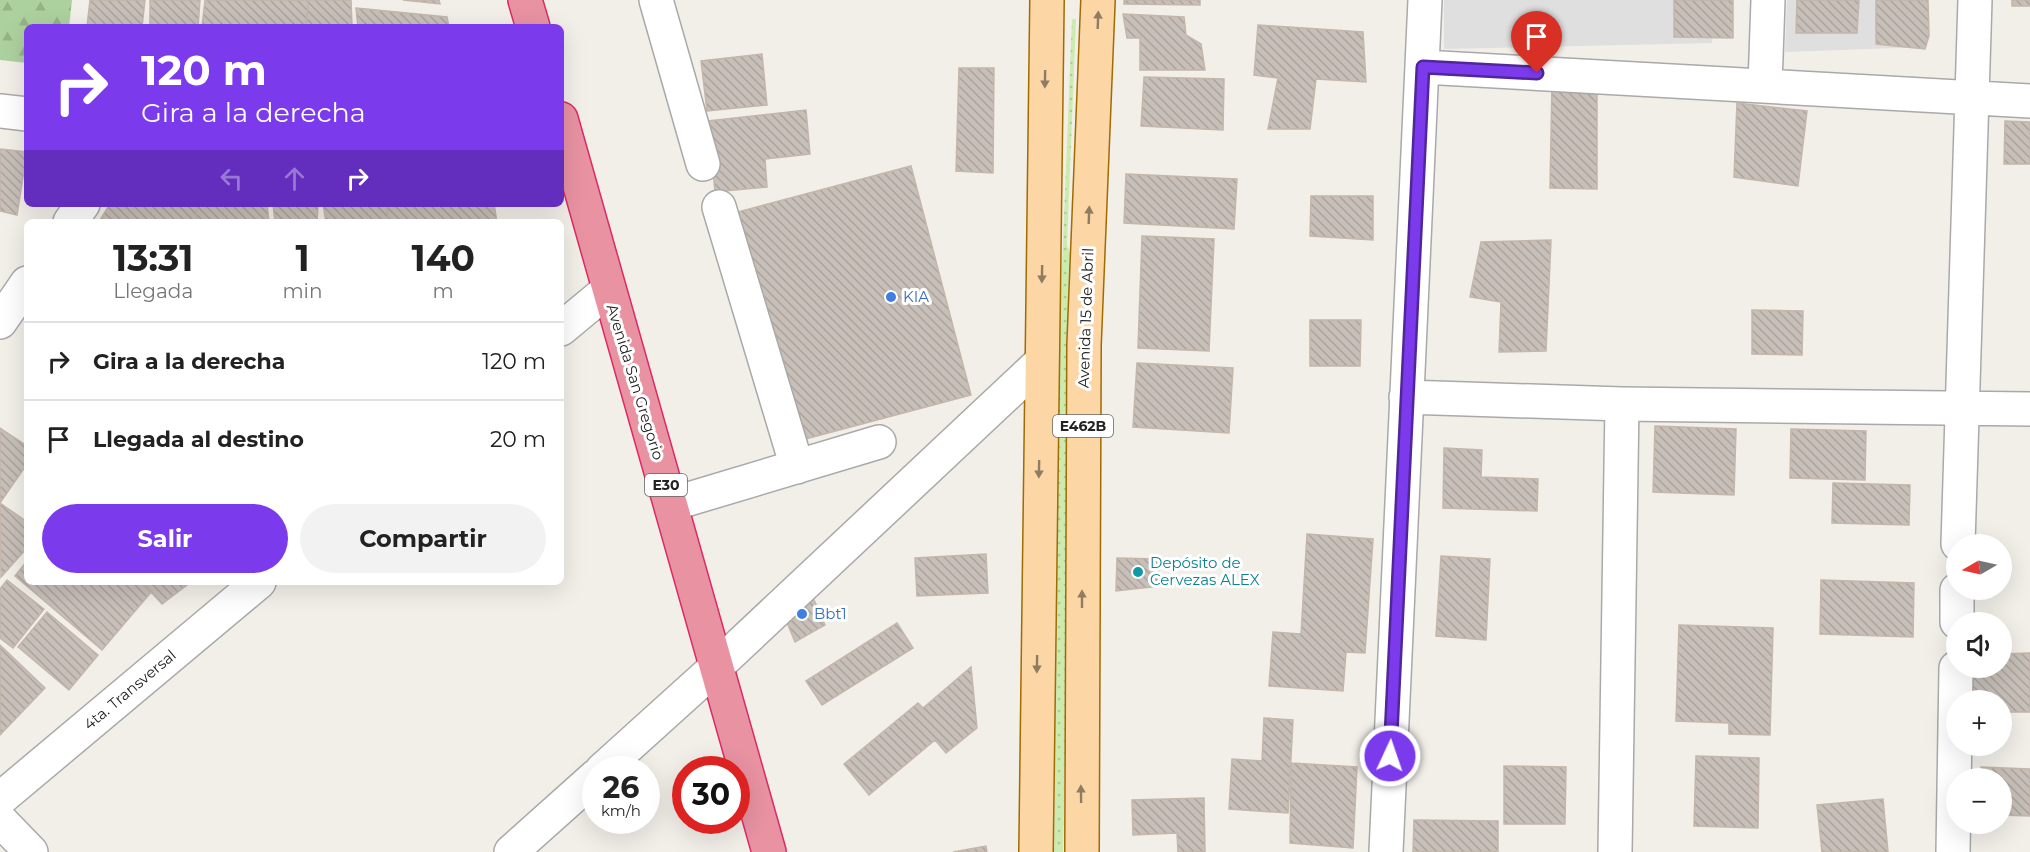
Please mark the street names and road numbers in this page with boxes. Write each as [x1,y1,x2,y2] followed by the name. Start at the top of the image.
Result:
[1074,248,1097,388] street label: Avenida 15 de Abril
[603,302,668,462] street label: Avenida San Gregorio
[1053,415,1113,437] road number: E462B
[645,474,687,496] road number: E30
[80,645,180,734] street label: 4ta. Transversal

